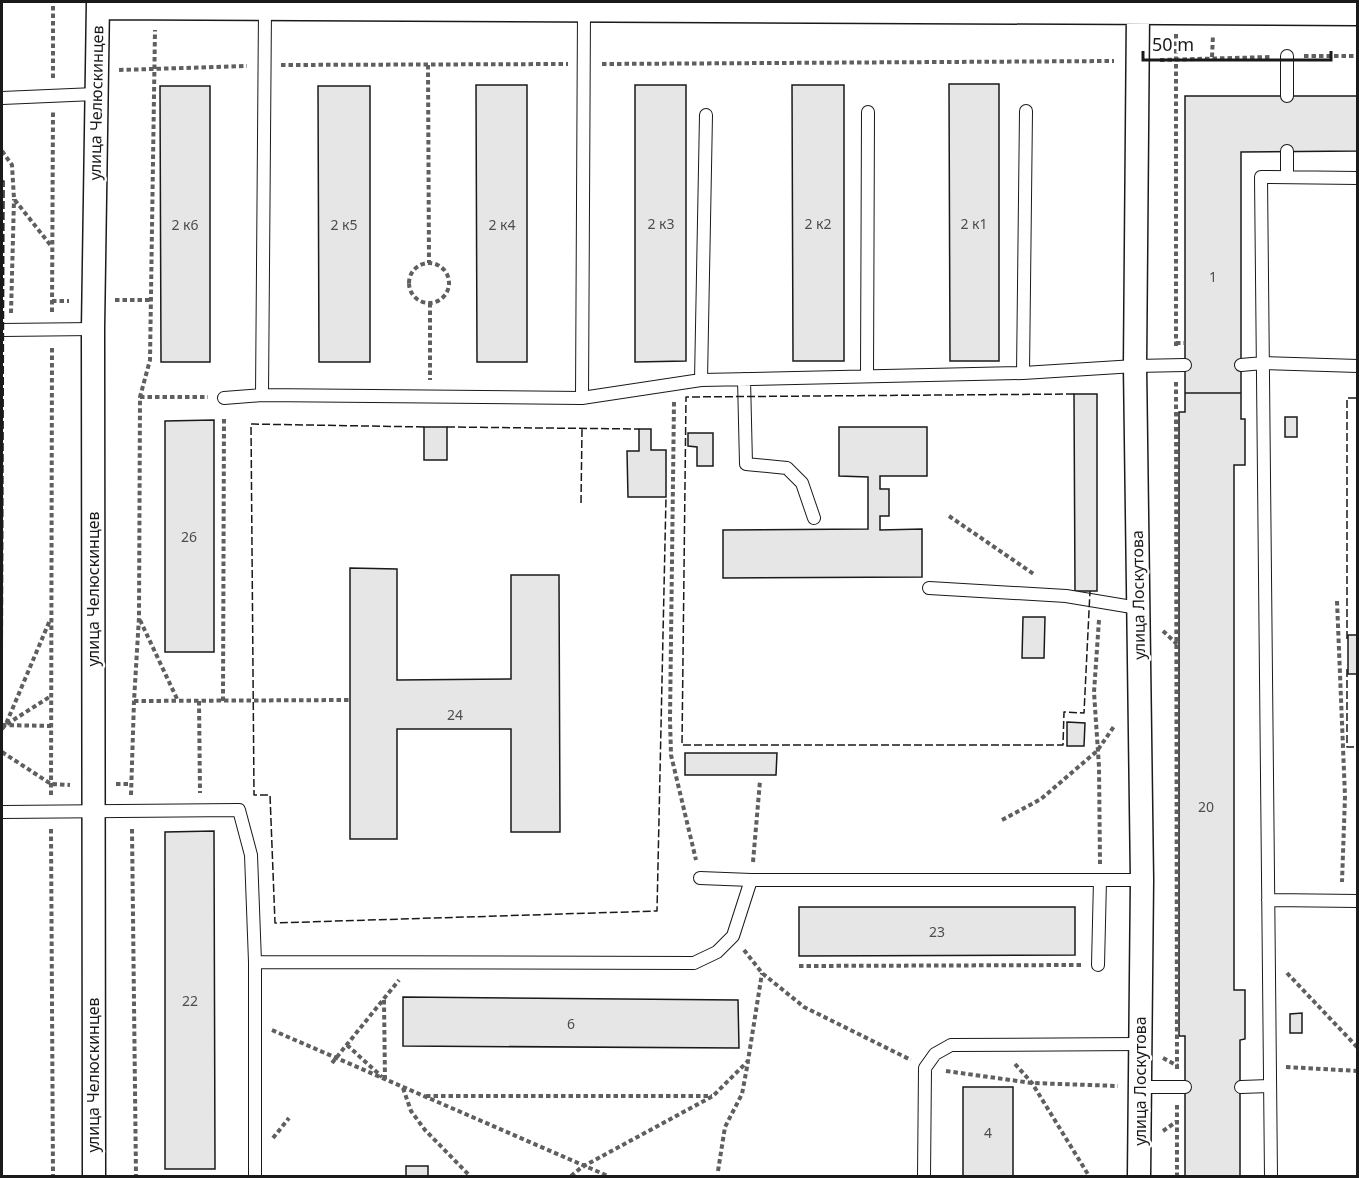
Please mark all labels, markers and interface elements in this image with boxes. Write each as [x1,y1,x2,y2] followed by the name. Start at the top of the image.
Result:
[1143,24,1330,62] scale bar
[84,25,108,181] street label: улица Челюскинцев
[1152,32,1194,56] text: 50 m
[647,214,675,233] house number: 2 к3
[804,214,832,233] house number: 2 к2
[960,214,988,233] house number: 2 к1
[171,215,199,234] house number: 2 к6
[330,215,358,234] house number: 2 к5
[488,215,516,234] house number: 2 к4
[1209,267,1217,286] house number: 1
[82,511,104,667] street label: улица Челюскинцев
[181,527,197,546] house number: 26
[1126,530,1150,660] street label: улица Лоскутова
[447,705,463,724] house number: 24
[1198,797,1214,816] house number: 20
[929,922,945,941] house number: 23
[182,991,198,1010] house number: 22
[82,997,104,1153] street label: улица Челюскинцев
[567,1014,575,1033] house number: 6
[1129,1016,1151,1146] street label: улица Лоскутова
[984,1123,992,1142] house number: 4

